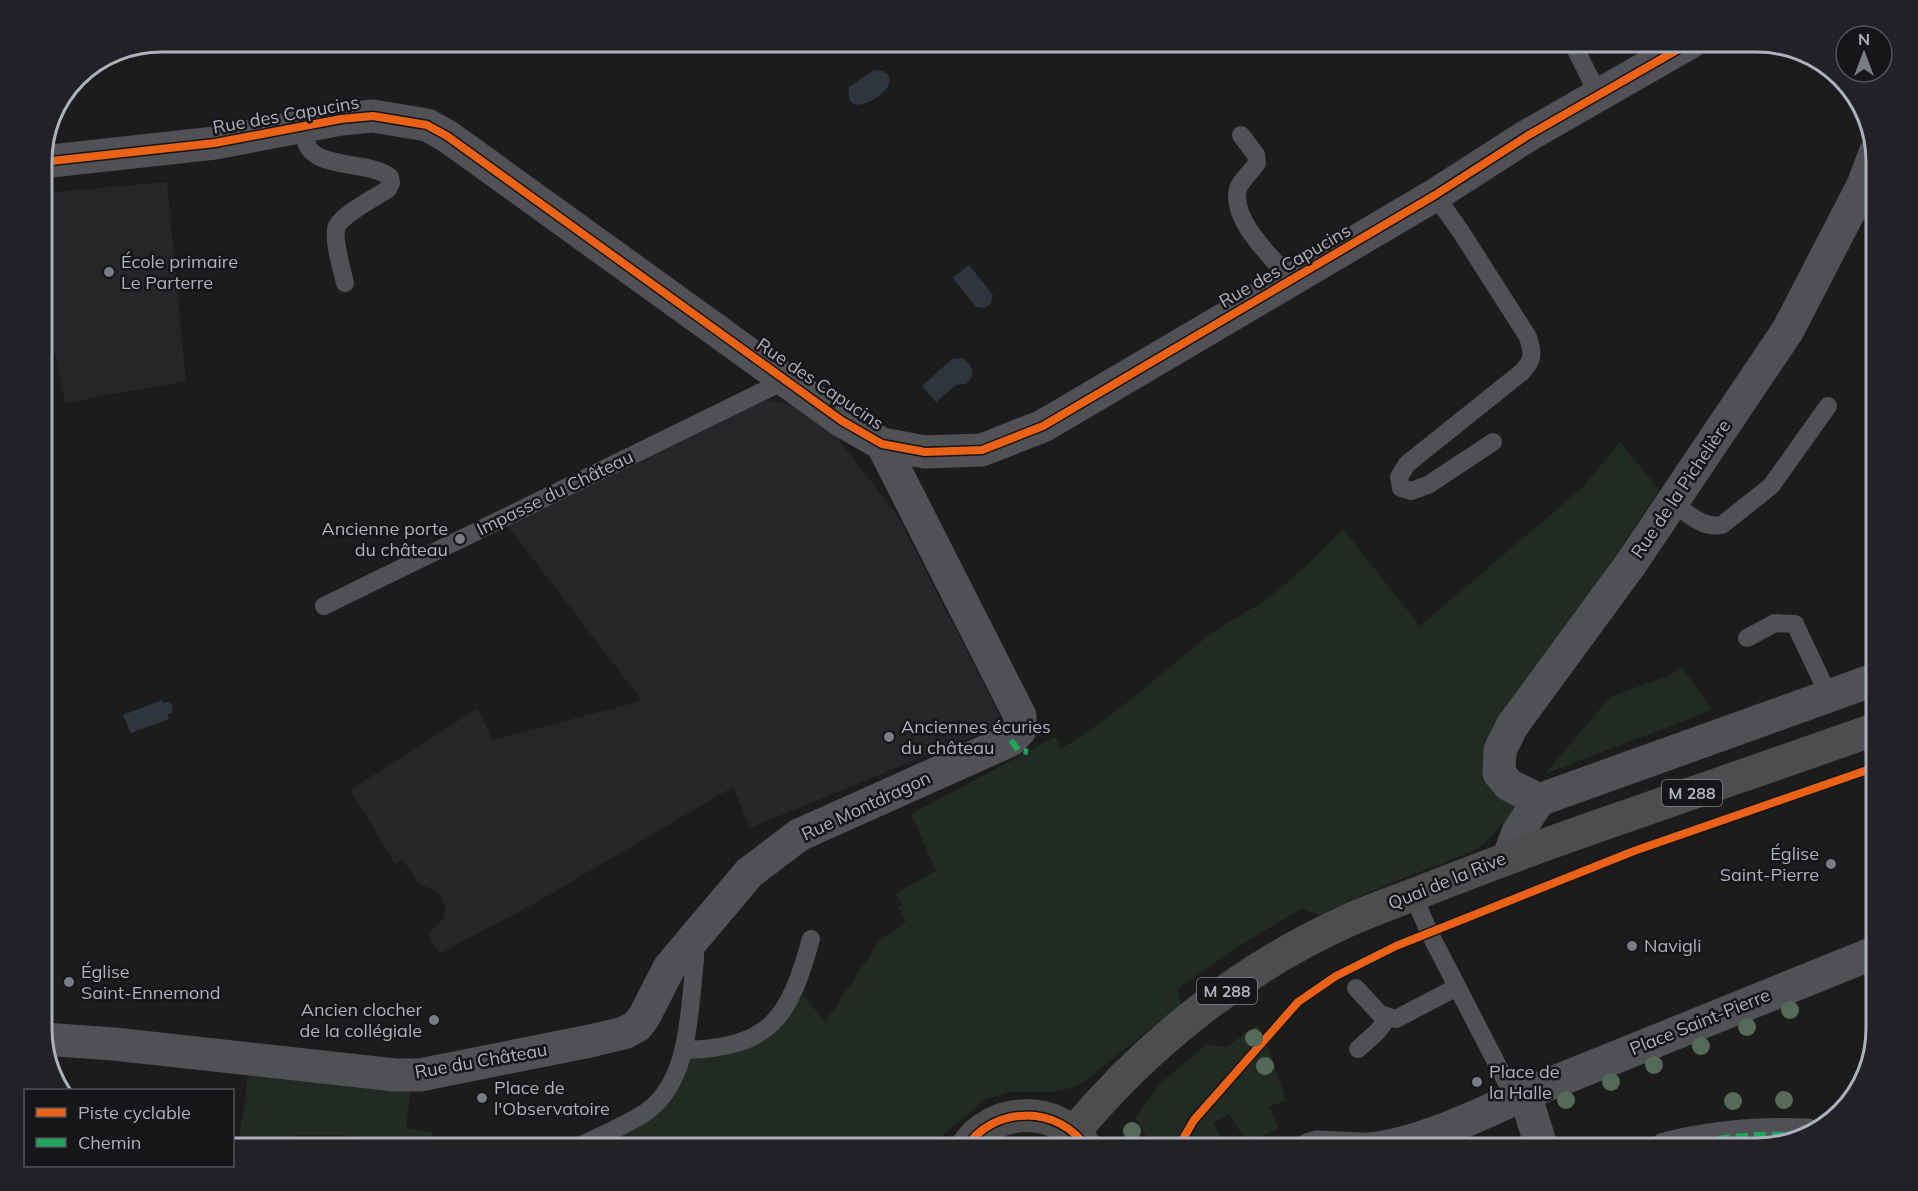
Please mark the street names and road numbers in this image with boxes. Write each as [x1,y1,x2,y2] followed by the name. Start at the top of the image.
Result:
[211,90,361,139] street label: Rue des Capucins
[1215,219,1355,313] street label: Rue des Capucins
[752,333,888,435] street label: Rue des Capucins
[1626,415,1735,562] street label: Rue de la Pichelière
[473,445,637,540] street label: Impasse du Château
[798,766,934,845] street label: Rue Montdragon
[1662,780,1722,806] road number: M 288
[1385,846,1509,915] street label: Quai de la Rive
[1197,978,1257,1004] road number: M 288
[1626,983,1773,1060] street label: Place Saint-Pierre
[413,1038,549,1083] street label: Rue du Château

